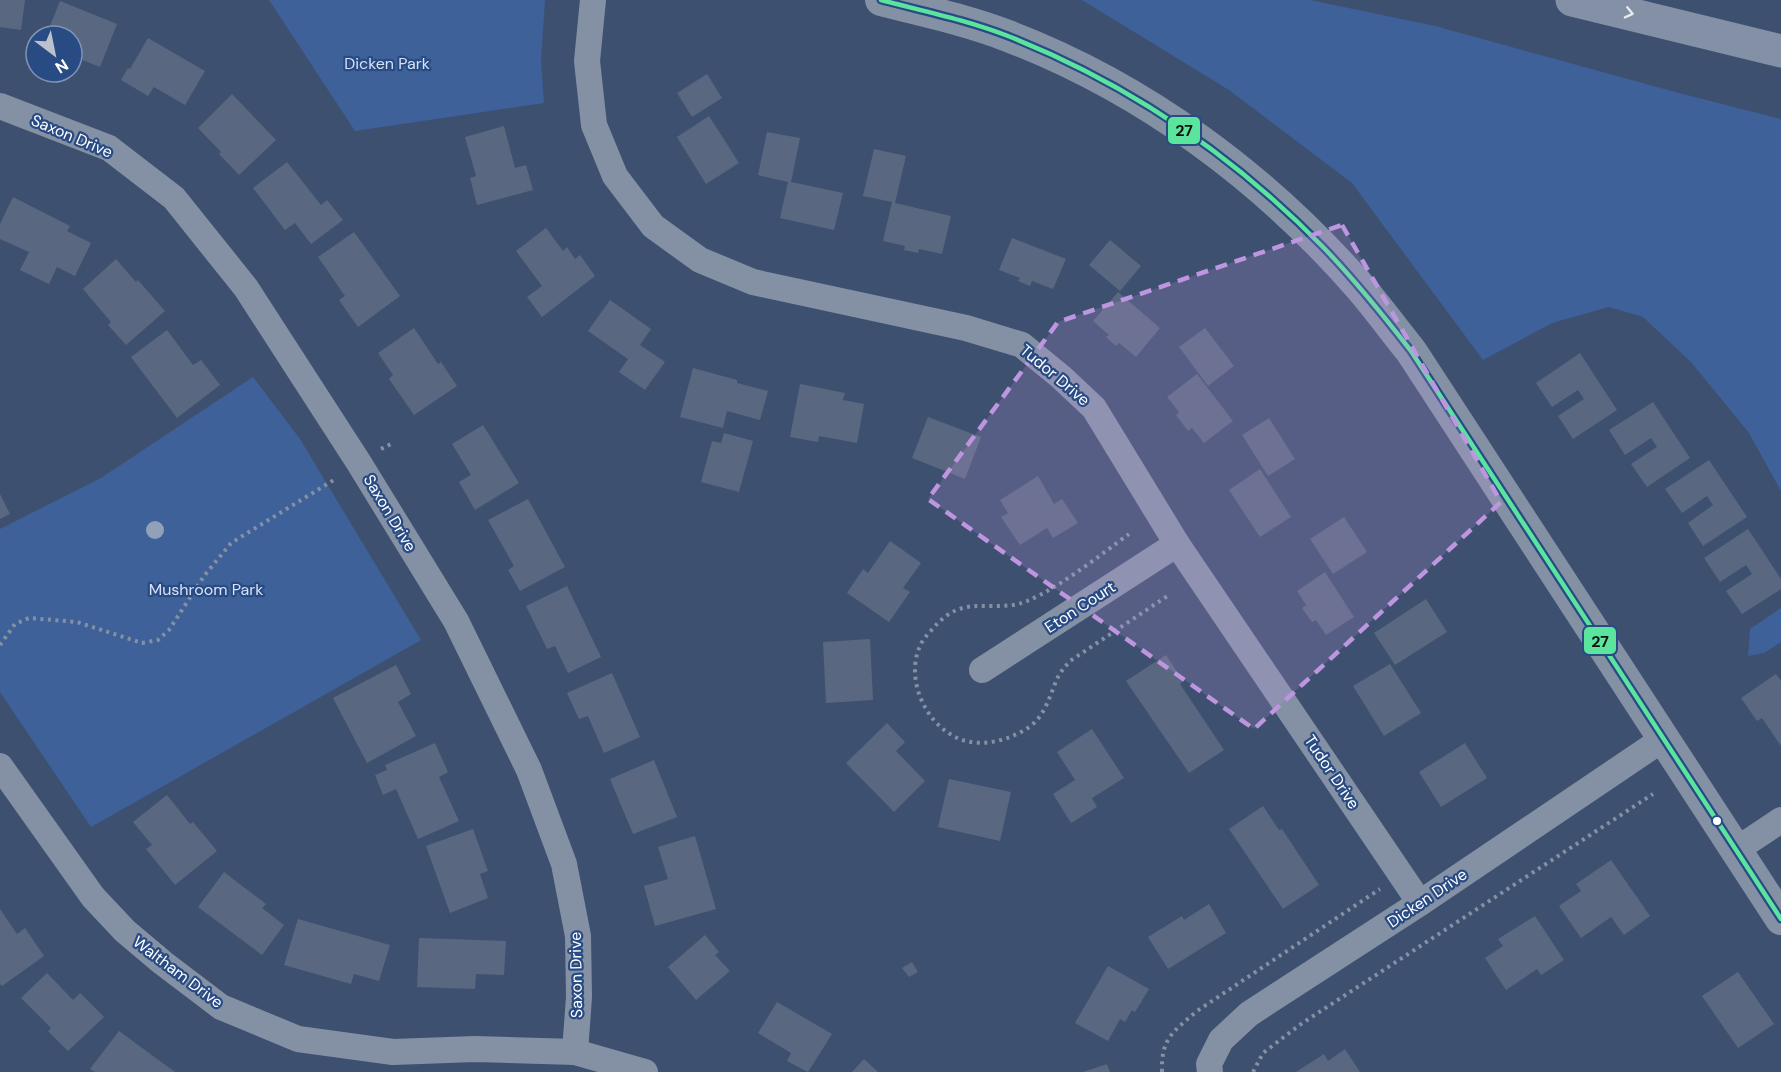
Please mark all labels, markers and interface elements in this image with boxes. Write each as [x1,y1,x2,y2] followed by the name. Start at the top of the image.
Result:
[1624,6,1634,19] one-way arrow
[24,24,84,84] north arrow
[344,53,430,74] park label: Dicken Park
[51,54,72,78] text: N
[28,109,116,163] street label: Saxon Drive
[1167,116,1201,145] line badge: 27
[1175,120,1193,141] text: 27
[1016,340,1094,410] street label: Tudor Drive
[359,471,421,555] street label: Saxon Drive
[1041,576,1119,638] street label: Eton Court
[149,579,263,600] park label: Mushroom Park
[1583,626,1617,655] line badge: 27
[1591,631,1609,652] text: 27
[1300,731,1364,813] street label: Tudor Drive
[1711,815,1723,827] unlabelled marker
[1383,864,1471,932] street label: Dicken Drive
[129,931,227,1013] street label: Waltham Drive
[565,932,587,1018] street label: Saxon Drive

